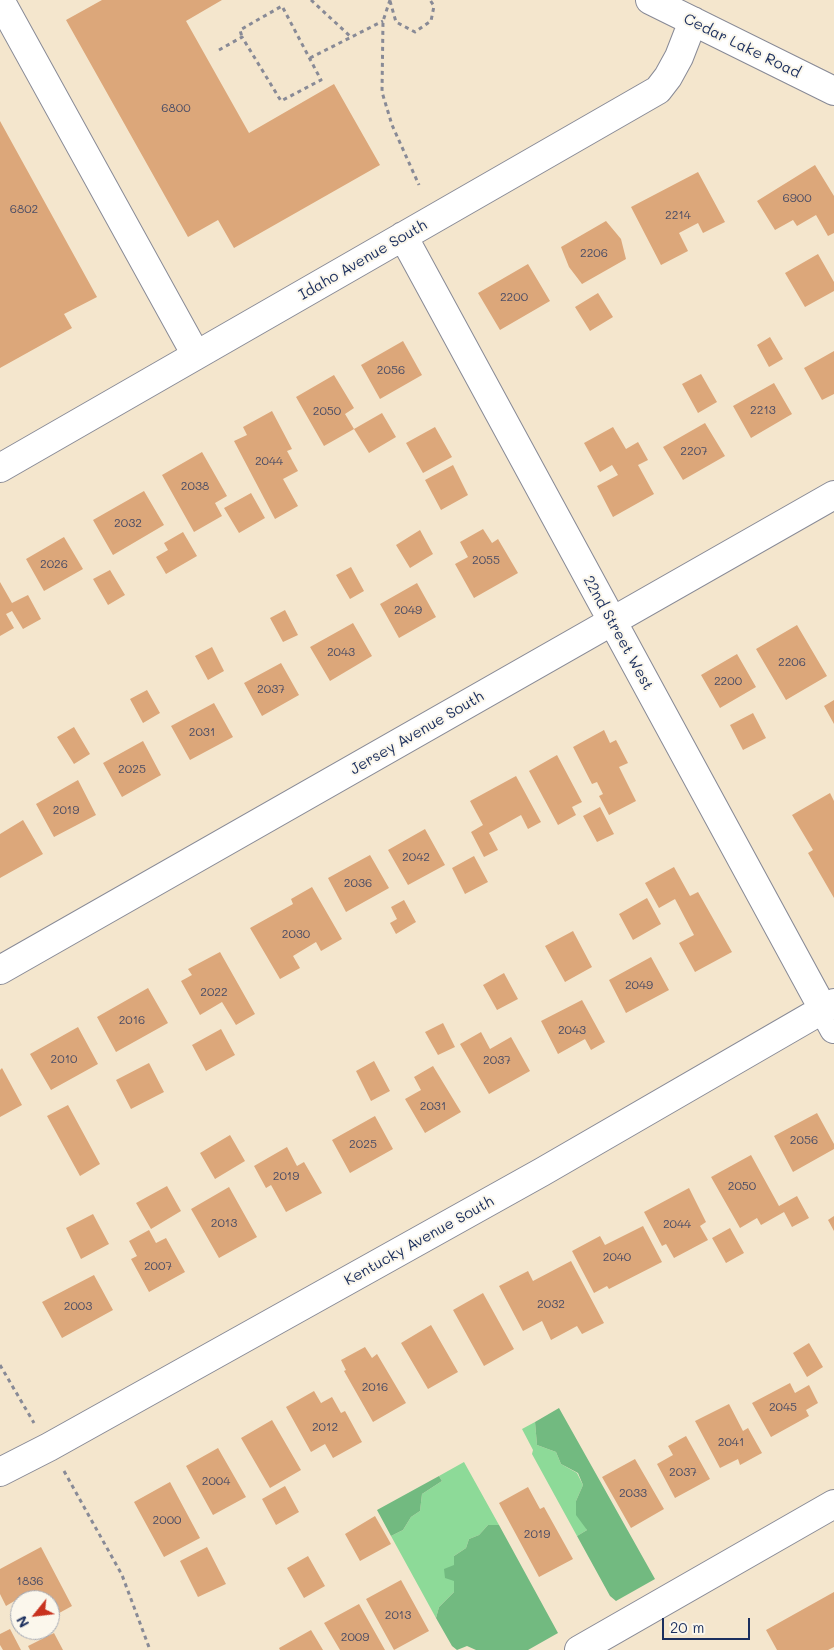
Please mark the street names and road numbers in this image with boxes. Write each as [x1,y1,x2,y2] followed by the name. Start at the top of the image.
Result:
[681,10,803,82] street label: Cedar Lake Road
[296,216,430,304] street label: Idaho Avenue South
[579,573,657,693] street label: 22nd Street West
[347,687,487,779] street label: Jersey Avenue South
[341,1192,497,1290] street label: Kentucky Avenue South

